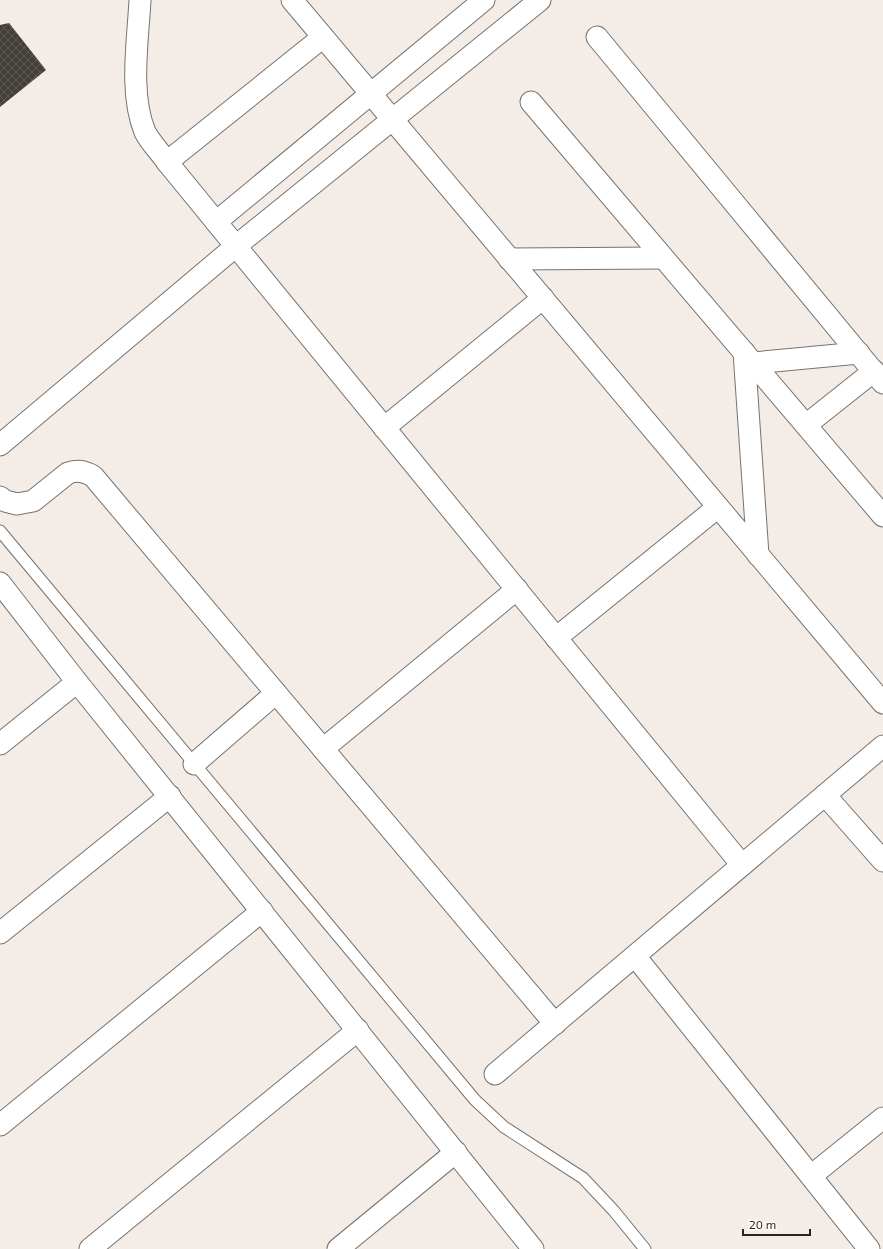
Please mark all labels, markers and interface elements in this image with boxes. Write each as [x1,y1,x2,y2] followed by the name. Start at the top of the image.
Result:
[743,1211,810,1237] scale bar
[749,1217,776,1231] text: 20 m

